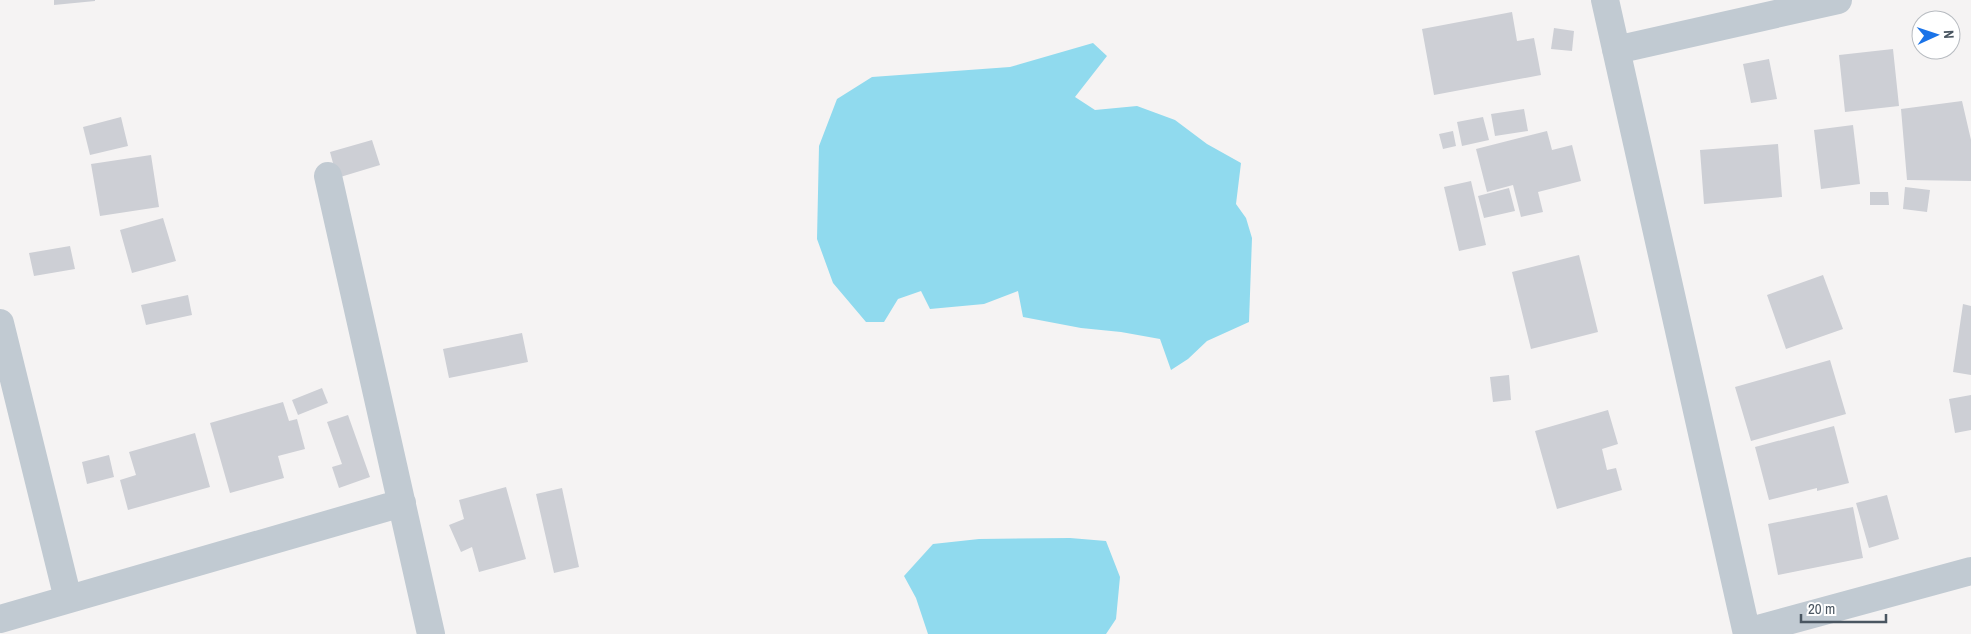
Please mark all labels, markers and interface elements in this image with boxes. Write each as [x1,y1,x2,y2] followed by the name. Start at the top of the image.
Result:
[1911,10,1961,60] north arrow
[1940,30,1958,39] text: N
[1801,592,1886,624] scale bar
[1808,598,1835,619] text: 20 m

